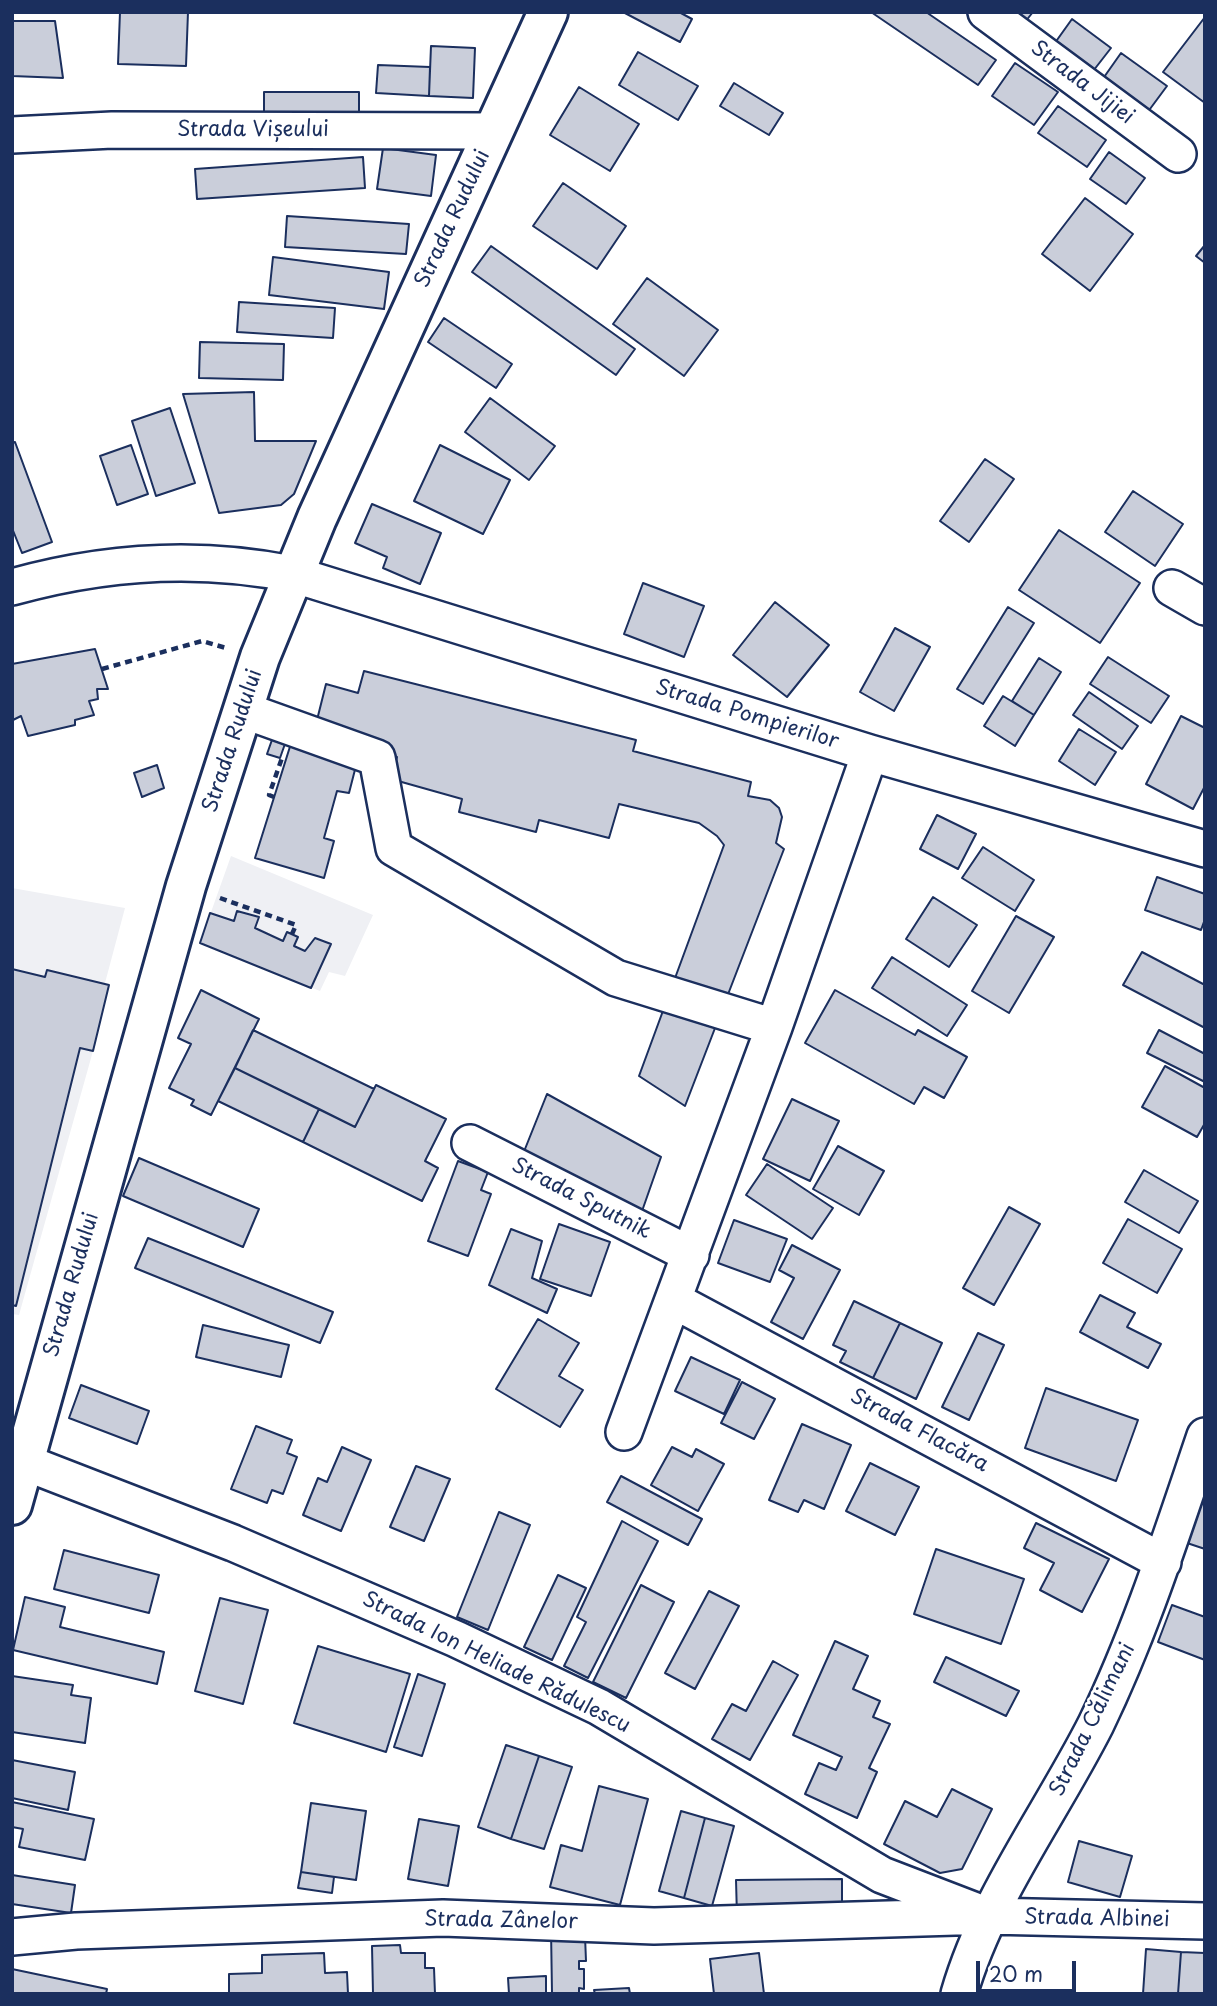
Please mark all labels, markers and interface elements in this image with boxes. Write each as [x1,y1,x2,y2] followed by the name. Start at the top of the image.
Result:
[1025,36,1139,130] street label: Strada Jijiei
[177,117,329,143] street label: Strada Vișeului
[410,146,496,292] street label: Strada Rudului
[198,666,268,816] street label: Strada Rudului
[652,675,842,755] street label: Strada Pompierilor
[507,1153,655,1245] street label: Strada Sputnik
[39,1210,105,1360] street label: Strada Rudului
[846,1384,992,1478] street label: Strada Flacăra
[358,1587,634,1739] street label: Strada Ion Heliade Rădulescu
[1045,1639,1141,1801] street label: Strada Călimani
[1024,1905,1170,1933] street label: Strada Albinei
[424,1907,578,1935] street label: Strada Zânelor
[979,1946,1079,1990] scale bar
[989,1957,1043,1989] text: 20 m

